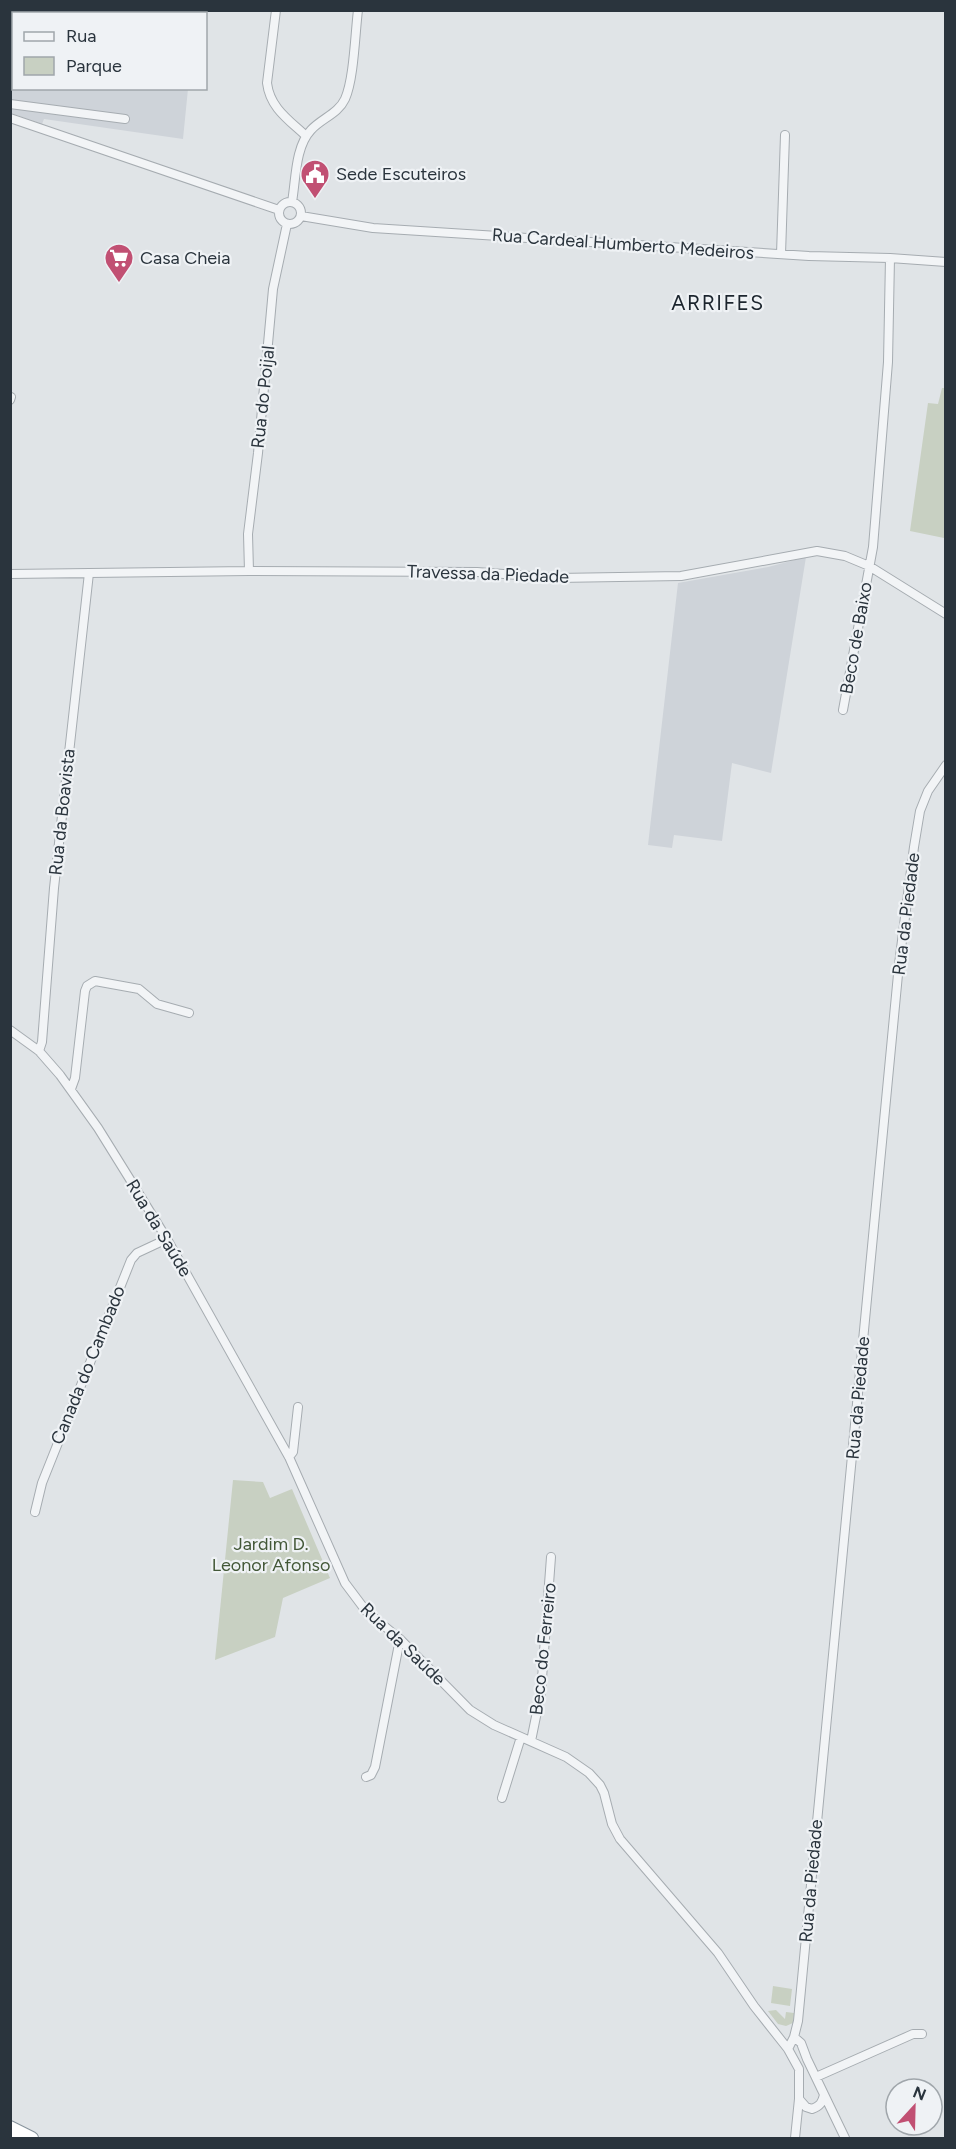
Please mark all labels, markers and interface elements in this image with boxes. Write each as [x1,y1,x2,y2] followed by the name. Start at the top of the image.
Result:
[12,12,207,90] legend
[66,25,97,47] text: Rua
[66,55,122,77] text: Parque
[299,158,331,200] public building icon: Sede Escuteiros
[336,163,466,185] place label: Sede Escuteiros
[491,224,755,264] street label: Rua Cardeal Humberto Medeiros
[103,242,135,284] supermarket icon: Casa Cheia
[140,247,230,269] place label: Casa Cheia
[671,290,765,315] district label: ARRIFES
[247,345,279,449] street label: Rua do Poijal
[407,560,570,588] street label: Travessa da Piedade
[835,580,877,696] street label: Beco de Baixo
[44,747,80,877] street label: Rua da Boavista
[888,851,924,977] street label: Rua da Piedade
[121,1175,197,1281] street label: Rua da Saúde
[46,1282,130,1448] street label: Canada do Cambado
[842,1335,874,1461] street label: Rua da Piedade
[212,1533,330,1576] park label: Jardim D. Leonor Afonso
[525,1582,561,1716] street label: Beco do Ferreiro
[356,1598,450,1690] street label: Rua da Saúde
[795,1818,827,1944] street label: Rua da Piedade
[884,2077,944,2137] north arrow
[910,2082,929,2105] text: N

